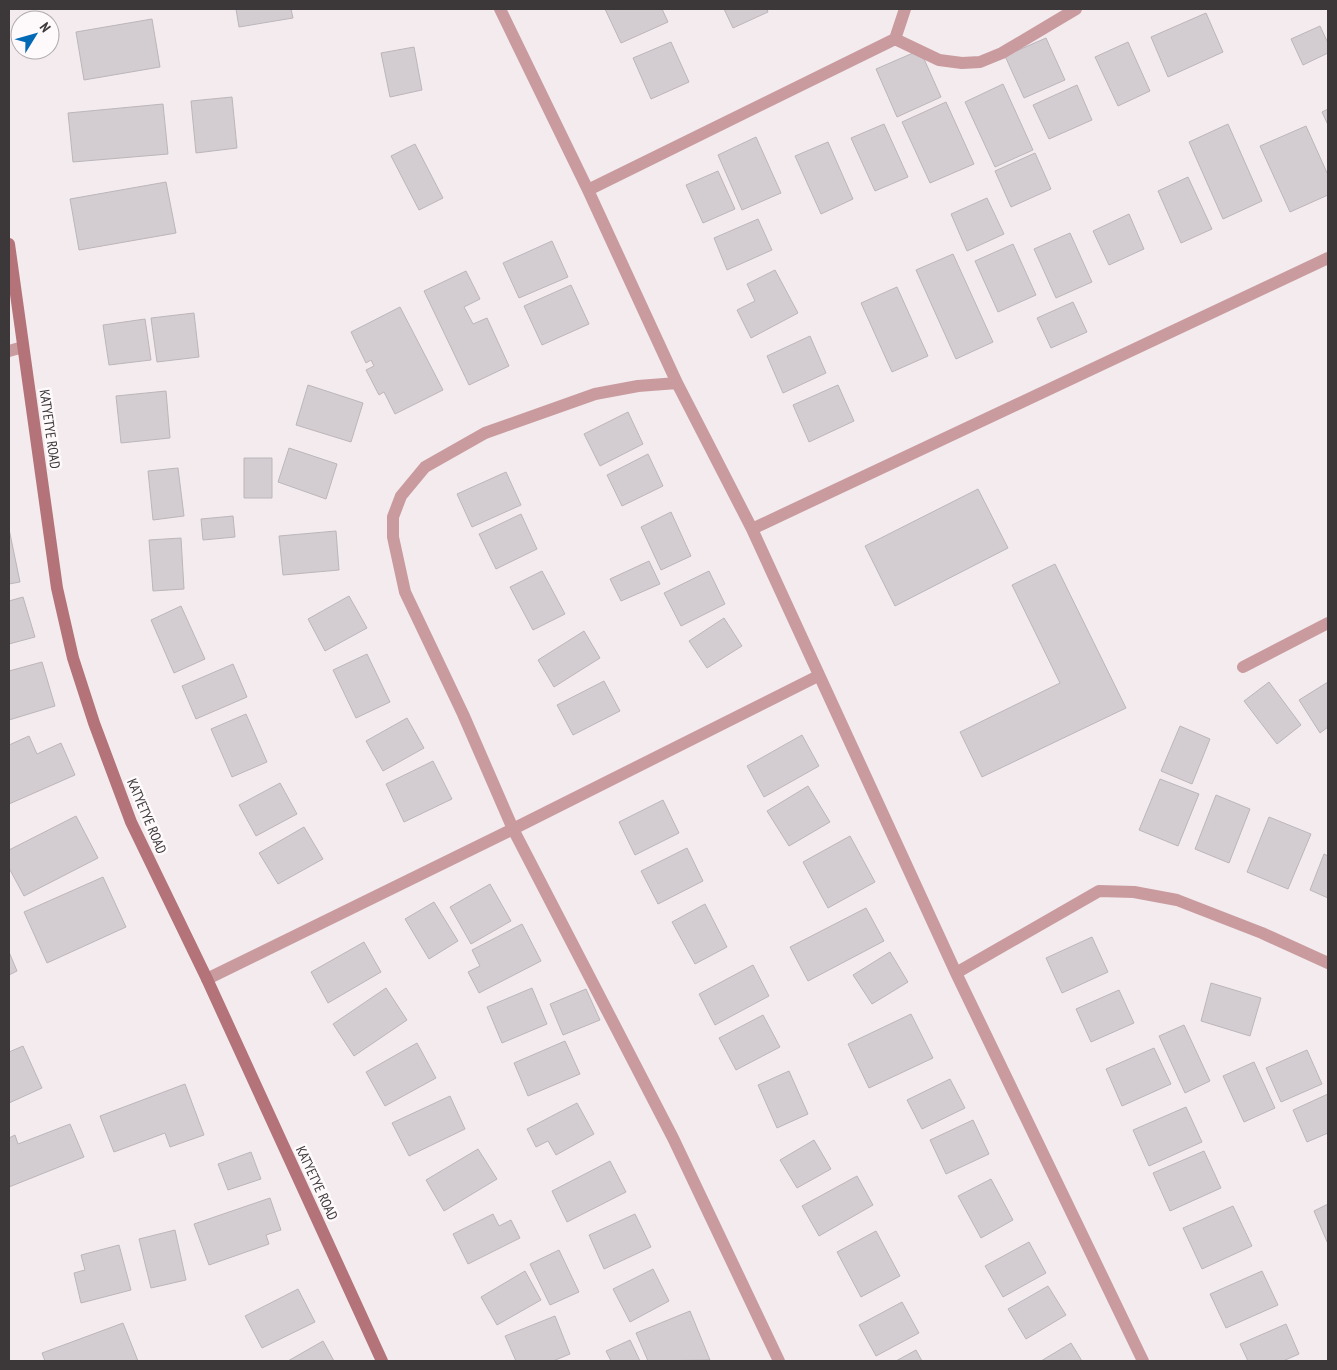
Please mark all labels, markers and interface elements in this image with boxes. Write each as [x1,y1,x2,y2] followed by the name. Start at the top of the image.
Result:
[10,10,60,60] north arrow
[36,19,55,36] text: N
[36,388,64,470] street label: KATYETYE ROAD
[123,776,171,856] street label: KATYETYE ROAD
[292,1143,342,1223] street label: KATYETYE ROAD

